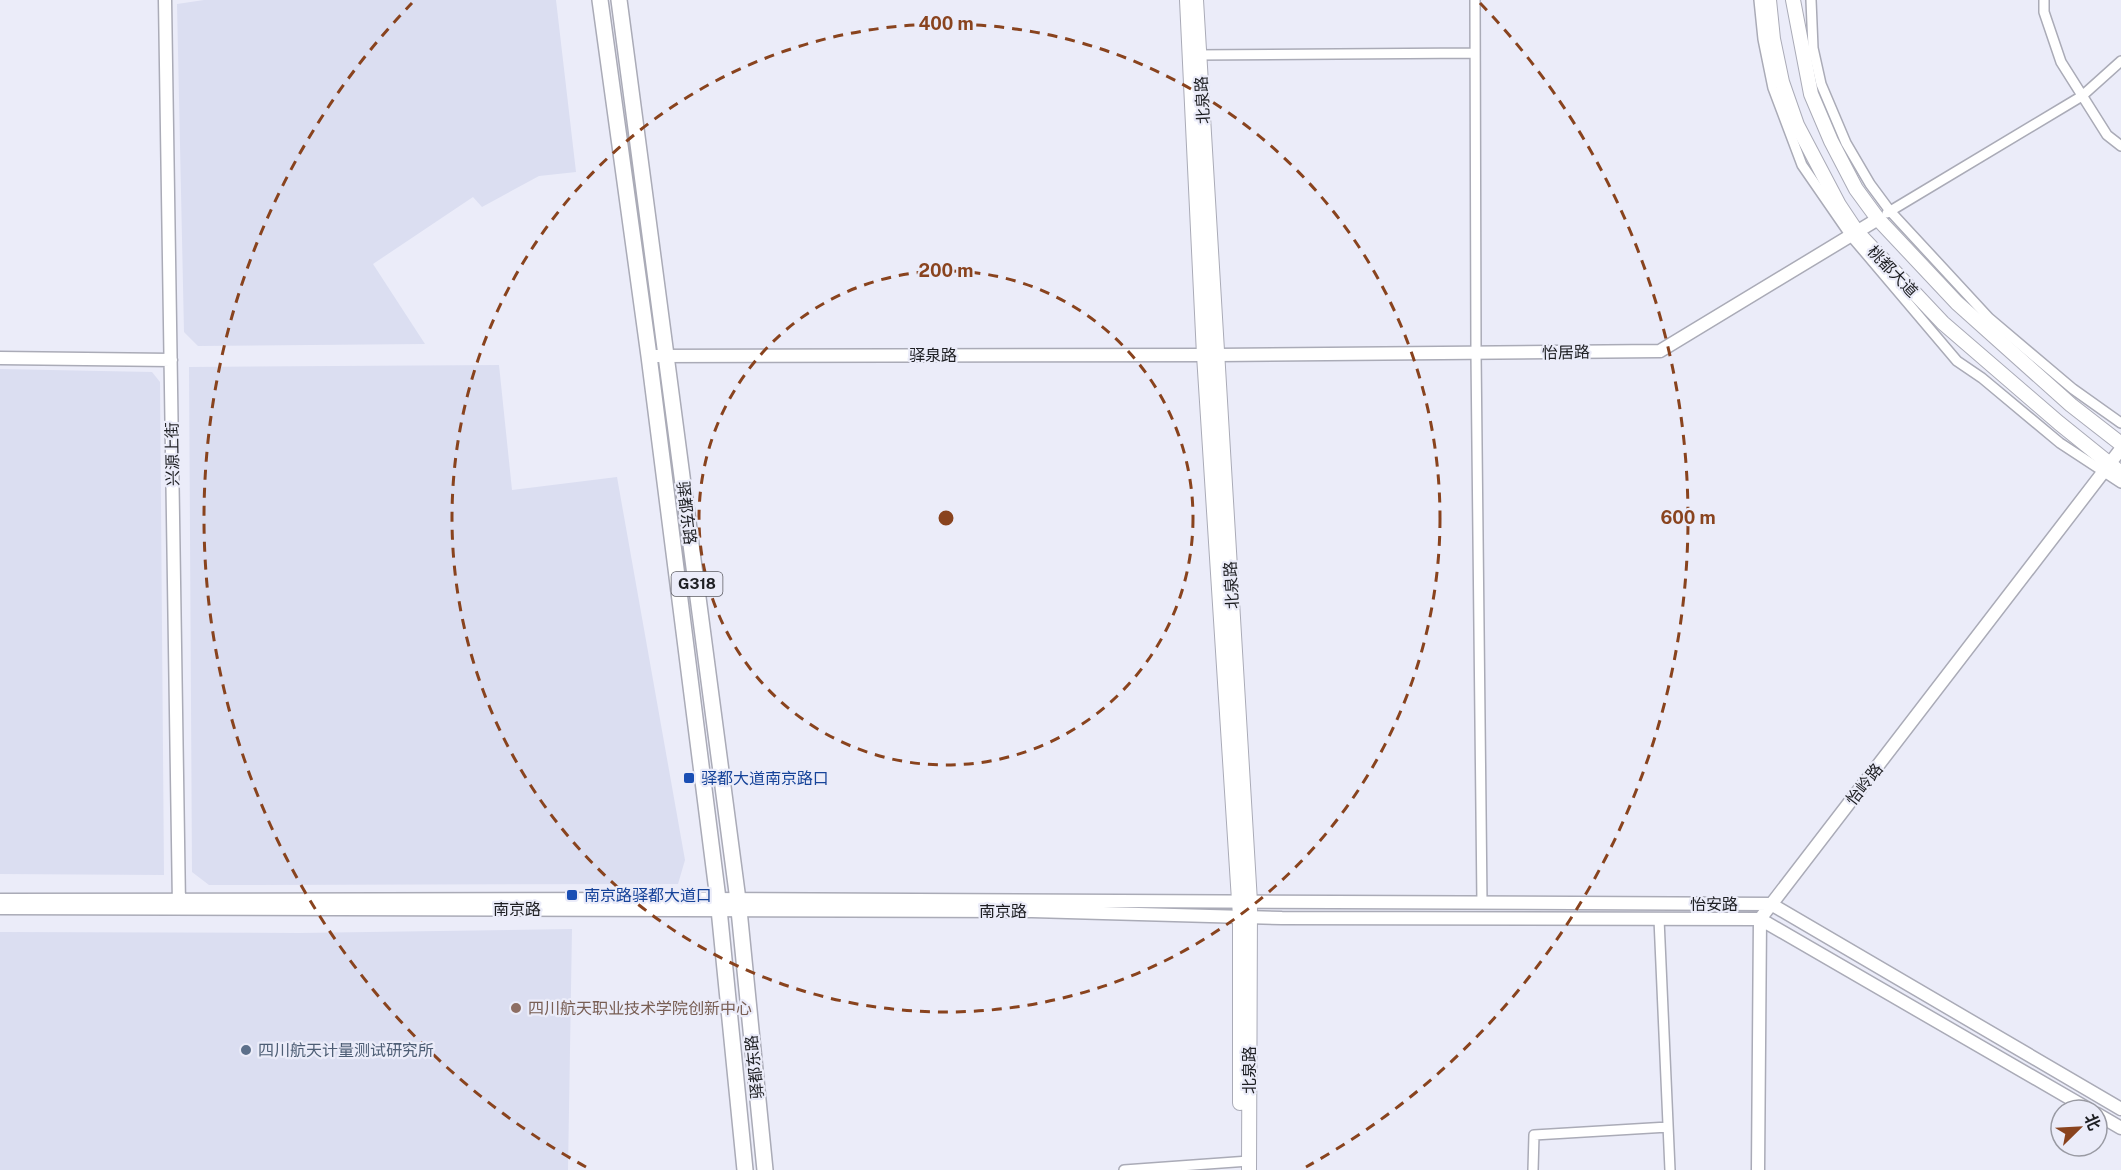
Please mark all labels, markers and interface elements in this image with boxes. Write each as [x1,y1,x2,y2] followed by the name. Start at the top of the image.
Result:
[918,13,974,34] text: 400 m
[1192,76,1213,124] street label: 北泉路
[1864,242,1922,301] street label: 桃都大道
[919,260,973,281] text: 200 m
[1542,343,1590,362] street label: 怡居路
[909,346,957,365] street label: 驿泉路
[162,422,183,486] street label: 兴源上街
[673,480,700,546] street label: 驿都东路
[1660,507,1716,528] text: 600 m
[936,508,956,528] centre of rings
[1221,561,1242,609] street label: 北泉路
[672,572,722,596] road number: G318
[1842,760,1887,809] street label: 怡岭路
[701,769,829,788] place label: 驿都大道南京路口
[682,771,696,785] marker: 驿都大道南京路口
[584,886,712,905] place label: 南京路驿都大道口
[565,888,579,902] marker: 南京路驿都大道口
[1690,895,1738,914] street label: 怡安路
[493,900,541,919] street label: 南京路
[979,902,1027,921] street label: 南京路
[528,999,752,1018] place label: 四川航天职业技术学院创新中心
[509,1001,523,1015] marker: 四川航天职业技术学院创新中心
[742,1034,767,1100] street label: 驿都东路
[258,1041,434,1060] place label: 四川航天计量测试研究所
[239,1043,253,1057] marker: 四川航天计量测试研究所
[1240,1046,1259,1094] street label: 北泉路
[2049,1098,2109,1158] north arrow
[2080,1111,2104,1133] text: 北

